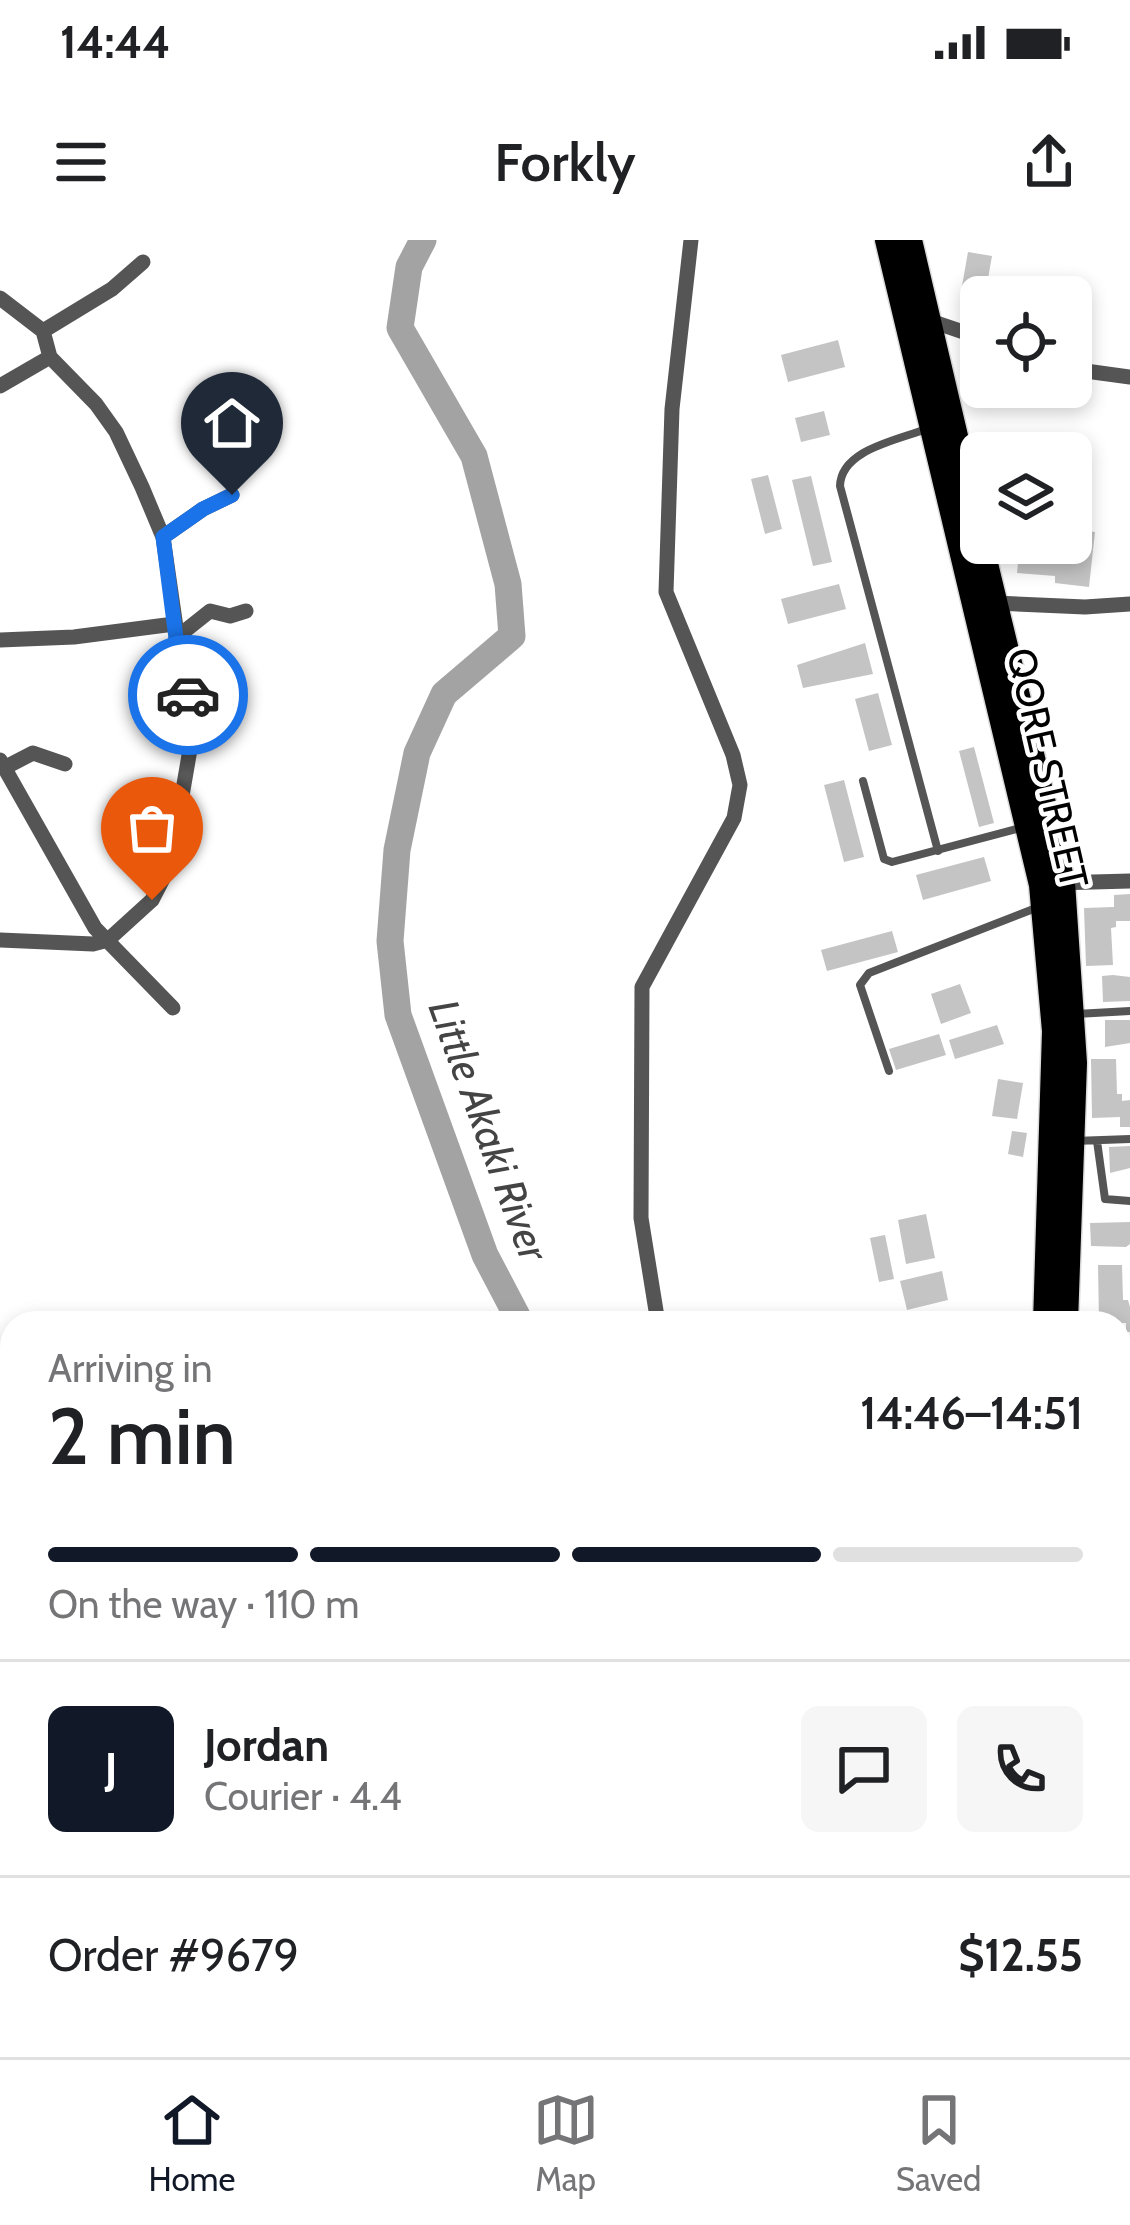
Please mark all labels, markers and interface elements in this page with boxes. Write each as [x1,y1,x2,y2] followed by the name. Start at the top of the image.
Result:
[60,15,170,69] text: 14:44
[48,129,114,195] icon: menu
[494,129,636,195] text: Forkly
[1016,129,1082,195] icon: share
[960,276,1092,564] map controls
[960,276,1092,408] button: locate
[181,372,283,495] pin
[199,390,265,456] icon: home
[960,432,1092,564] button: layers
[128,635,248,755] courier
[997,643,1099,893] street label: QORE STREET
[155,662,221,728] icon: car
[101,777,203,900] pin
[119,795,185,861] icon: bag
[418,992,561,1270] water label: Little Akaki River
[48,1344,212,1392] text: Arriving in
[860,1386,1083,1440] text: 14:46–14:51
[48,1389,236,1484] text: 2 min
[48,1580,360,1628] text: On the way · 110 m
[801,1706,927,1832] button: chat
[957,1706,1083,1832] button: phone
[204,1718,329,1772] text: Jordan
[105,1742,117,1796] text: J
[204,1772,402,1820] text: Courier · 4.4
[48,1928,299,1982] text: Order #9679
[958,1928,1083,1982] text: $12.55
[149,2087,235,2199] tab: Home
[533,2087,599,2199] tab: Map
[896,2087,981,2199] tab: Saved

